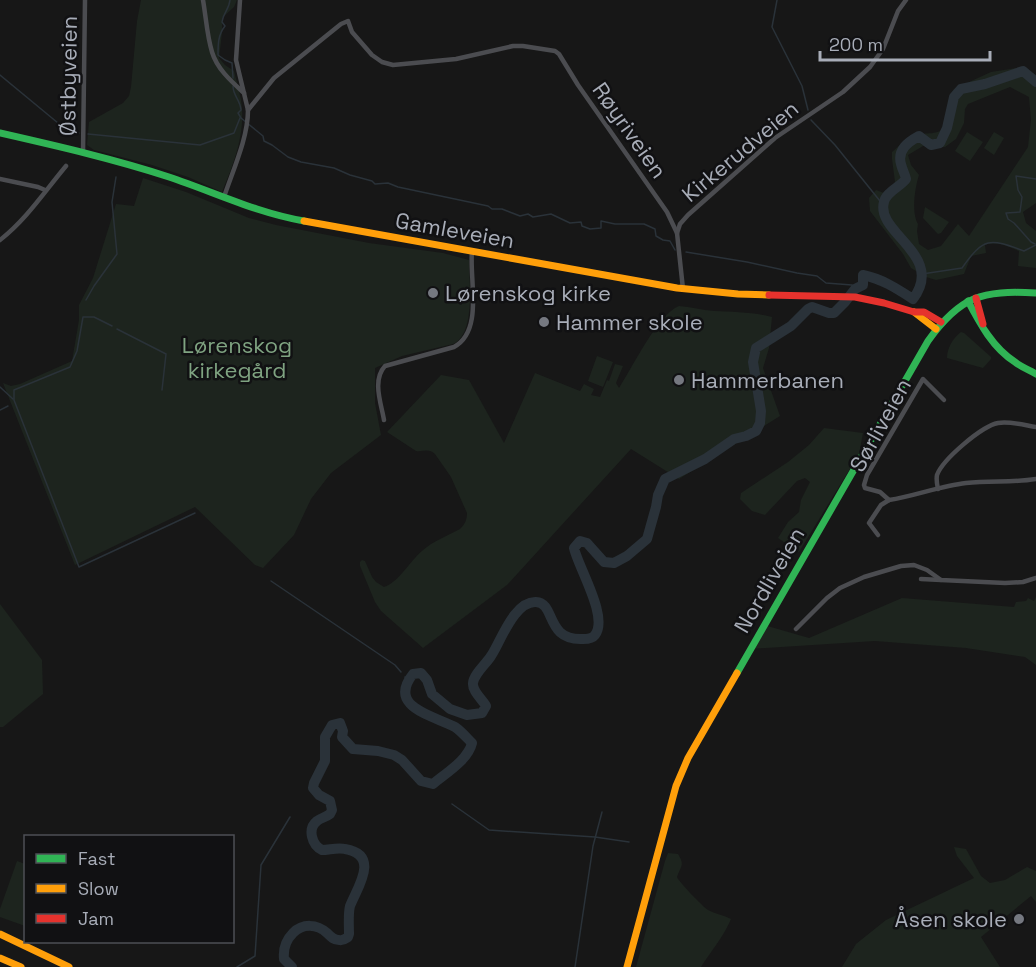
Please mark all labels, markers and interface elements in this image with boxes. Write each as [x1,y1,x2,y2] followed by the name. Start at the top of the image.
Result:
[53,16,83,136] street label: Østbyveien
[820,24,990,62] scale bar
[829,33,883,56] text: 200 m
[587,77,673,183] street label: Røyriveien
[676,94,804,208] street label: Kirkerudveien
[393,206,517,254] street label: Gamleveien
[445,279,611,307] place label: Lørenskog kirke
[426,286,440,300] marker: Lørenskog kirke
[556,308,703,336] place label: Hammer skole
[537,315,551,329] marker: Hammer skole
[182,331,292,384] park label: Lørenskog kirkegård
[691,366,844,394] place label: Hammerbanen
[672,373,686,387] marker: Hammerbanen
[843,373,917,477] street label: Sørliveien
[728,522,810,638] street label: Nordliveien
[24,835,234,943] legend
[78,847,115,870] text: Fast
[78,877,119,900] text: Slow
[895,905,1007,933] place label: Åsen skole
[78,907,114,930] text: Jam
[1012,912,1026,926] marker: Åsen skole

